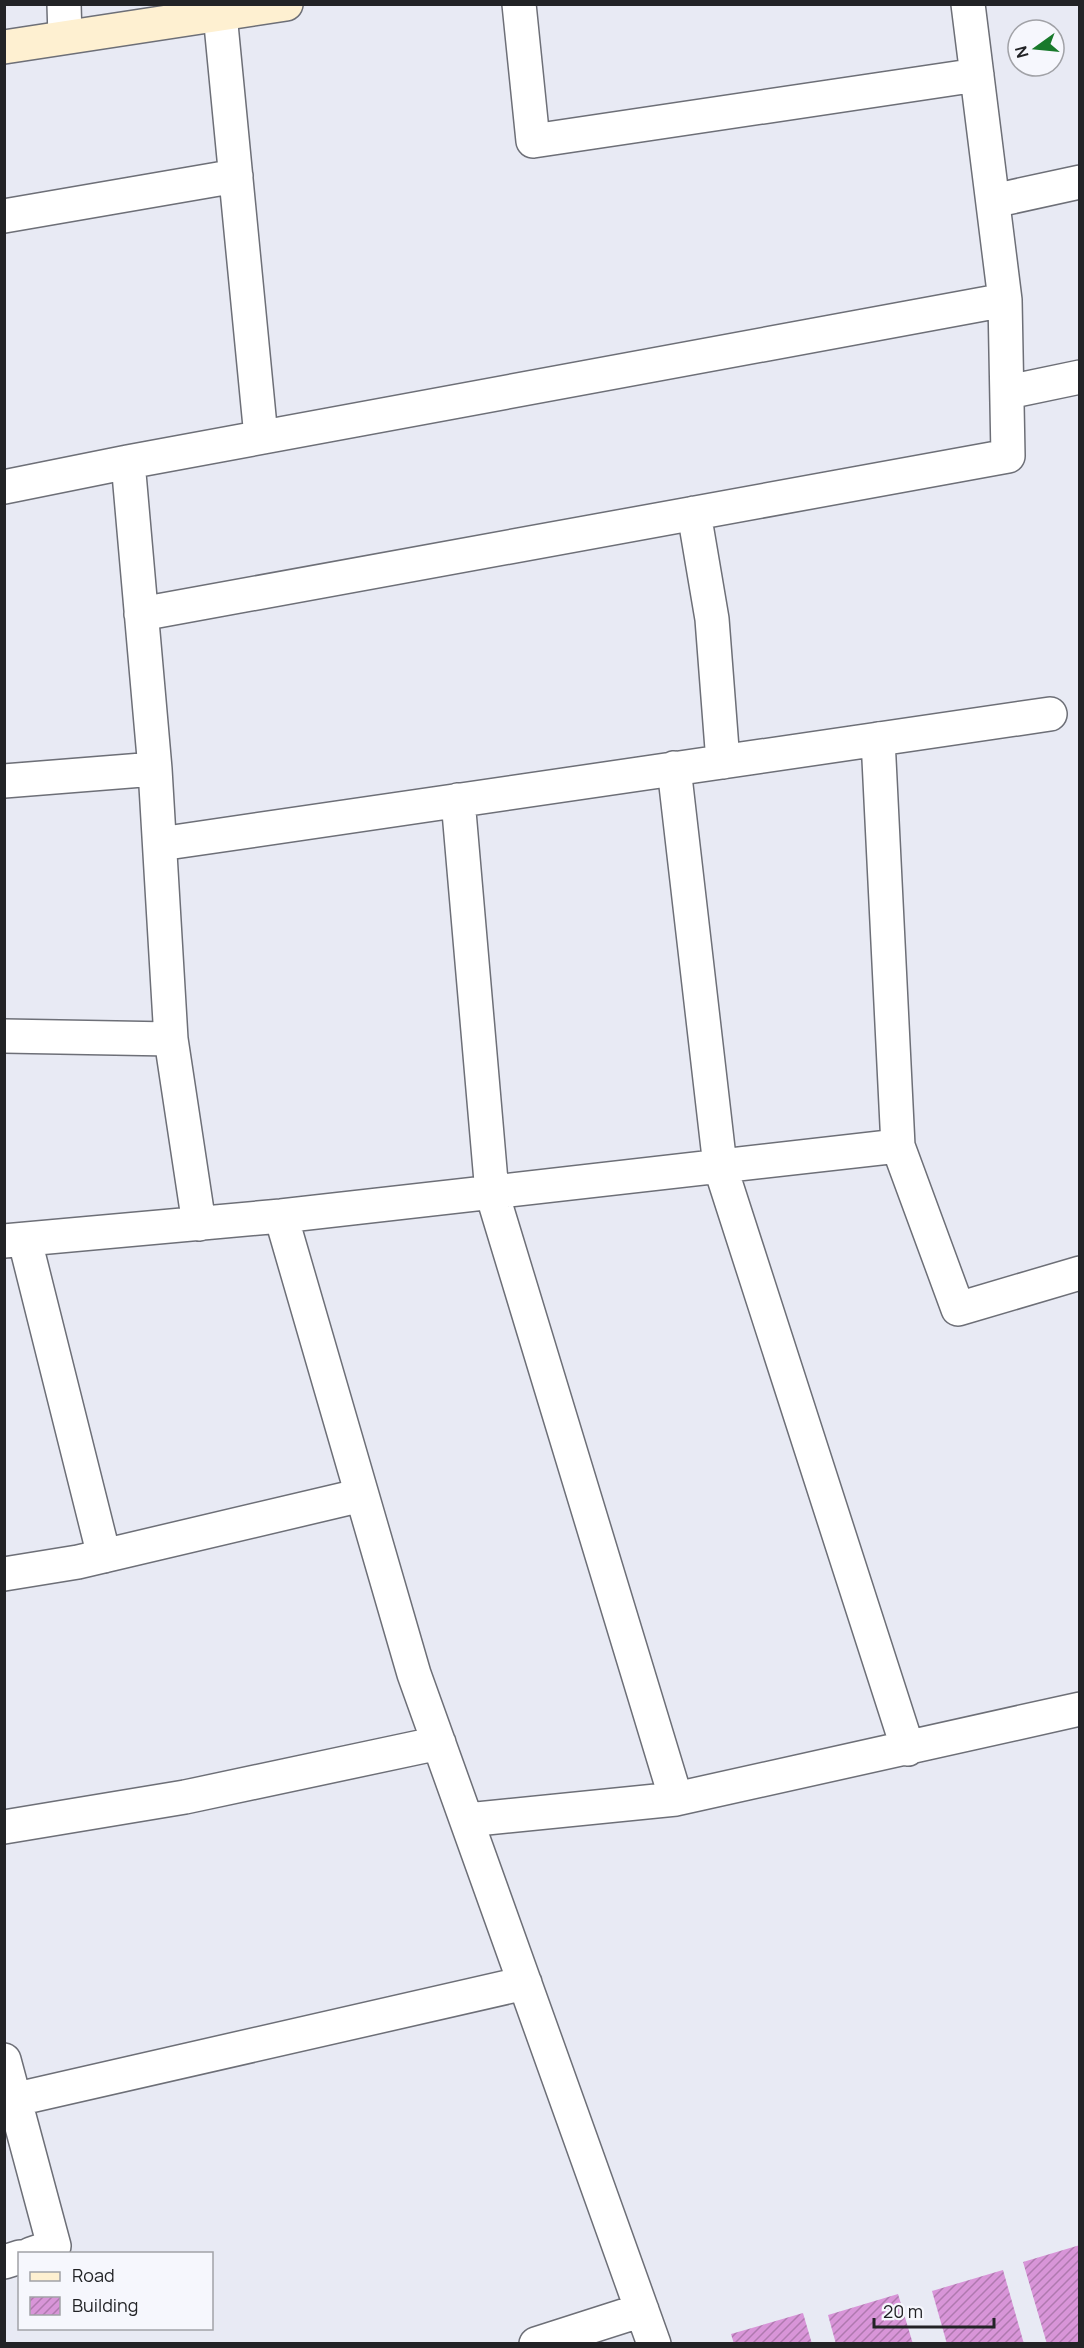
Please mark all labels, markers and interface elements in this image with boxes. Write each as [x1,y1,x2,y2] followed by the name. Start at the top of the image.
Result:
[1006,18,1066,78] north arrow
[1009,43,1034,60] text: N
[18,2252,213,2330] legend
[72,2263,115,2287] text: Road
[874,2291,994,2329] scale bar
[72,2293,138,2317] text: Building
[883,2299,923,2323] text: 20 m

